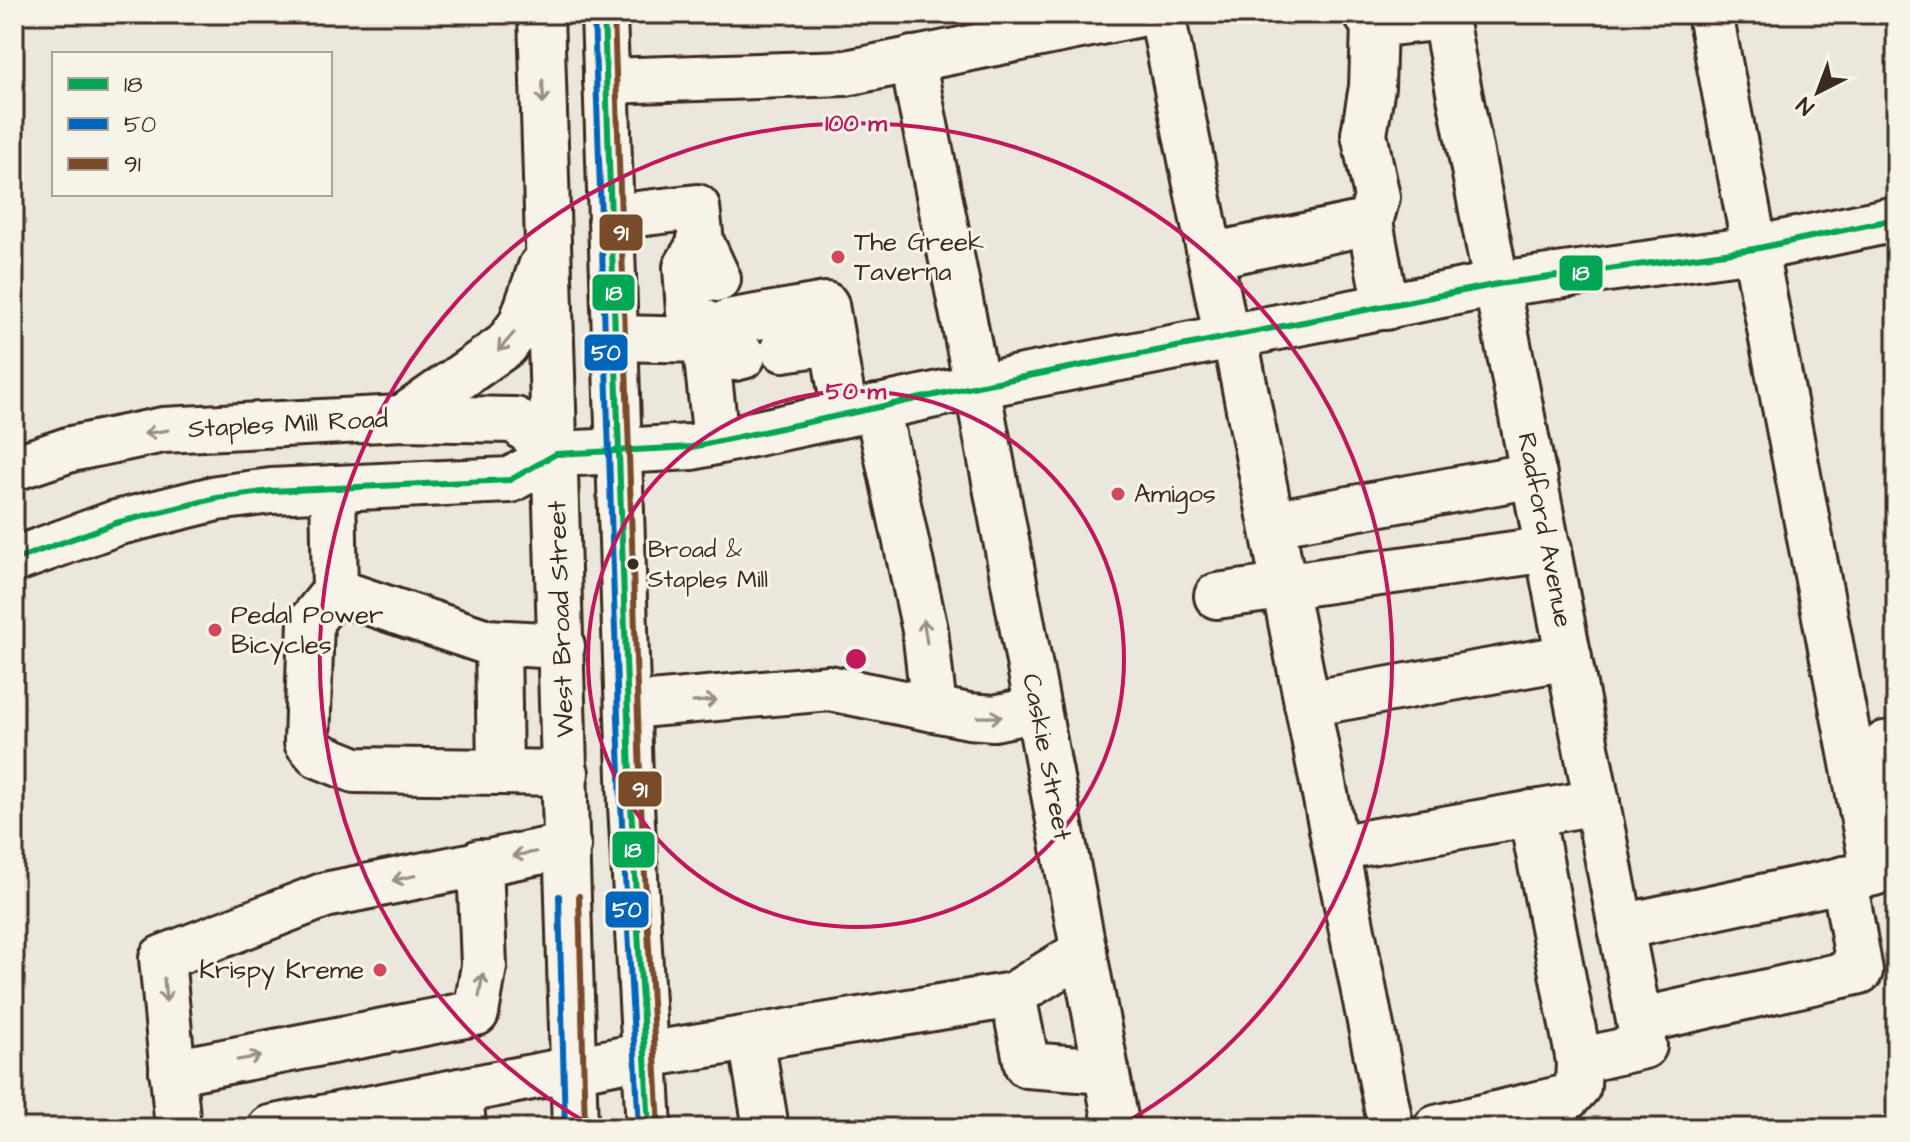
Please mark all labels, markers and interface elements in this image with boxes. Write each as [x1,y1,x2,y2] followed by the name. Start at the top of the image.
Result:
[52,52,332,196] legend
[1778,52,1858,132] north arrow
[124,68,143,102] text: 18
[536,78,551,105] one-way arrow
[1790,89,1821,122] text: N
[825,107,887,141] text: 100 m
[124,108,156,142] text: 50
[124,148,141,182] text: 91
[598,213,644,252] line badge: 91
[613,218,629,249] text: 91
[854,224,984,290] place label: The Greek Taverna
[829,248,847,266] marker: The Greek Taverna
[1558,254,1604,292] line badge: 18
[1572,258,1590,289] text: 18
[591,273,636,312] line badge: 18
[605,278,623,309] text: 18
[498,332,516,352] one-way arrow
[583,333,629,372] line badge: 50
[591,338,621,369] text: 50
[826,375,887,409] text: 50 m
[187,401,389,447] street label: Staples Mill Road
[144,425,170,440] one-way arrow
[1508,430,1582,630] street label: Radford Avenue
[1134,476,1216,514] place label: Amigos
[1109,485,1127,503] marker: Amigos
[539,499,583,738] street label: West Broad Street
[648,533,768,597] place label: Broad & Staples Mill
[625,556,641,572] marker: Broad & Staples Mill
[231,597,383,665] place label: Pedal Power Bicycles
[917,619,932,645] one-way arrow
[206,621,224,639] marker: Pedal Power Bicycles
[842,645,870,673] centre of rings
[1013,670,1081,844] street label: Caskie Street
[691,693,718,708] one-way arrow
[976,709,1003,724] one-way arrow
[617,770,663,808] line badge: 91
[632,775,648,806] text: 91
[611,830,656,869] line badge: 18
[624,835,642,866] text: 18
[512,848,537,863] one-way arrow
[392,871,417,886] one-way arrow
[604,890,650,929] line badge: 50
[612,895,642,926] text: 50
[199,952,364,990] place label: Krispy Kreme
[371,961,389,979] marker: Krispy Kreme
[474,973,489,998] one-way arrow
[158,976,173,1003] one-way arrow
[236,1050,261,1065] one-way arrow

